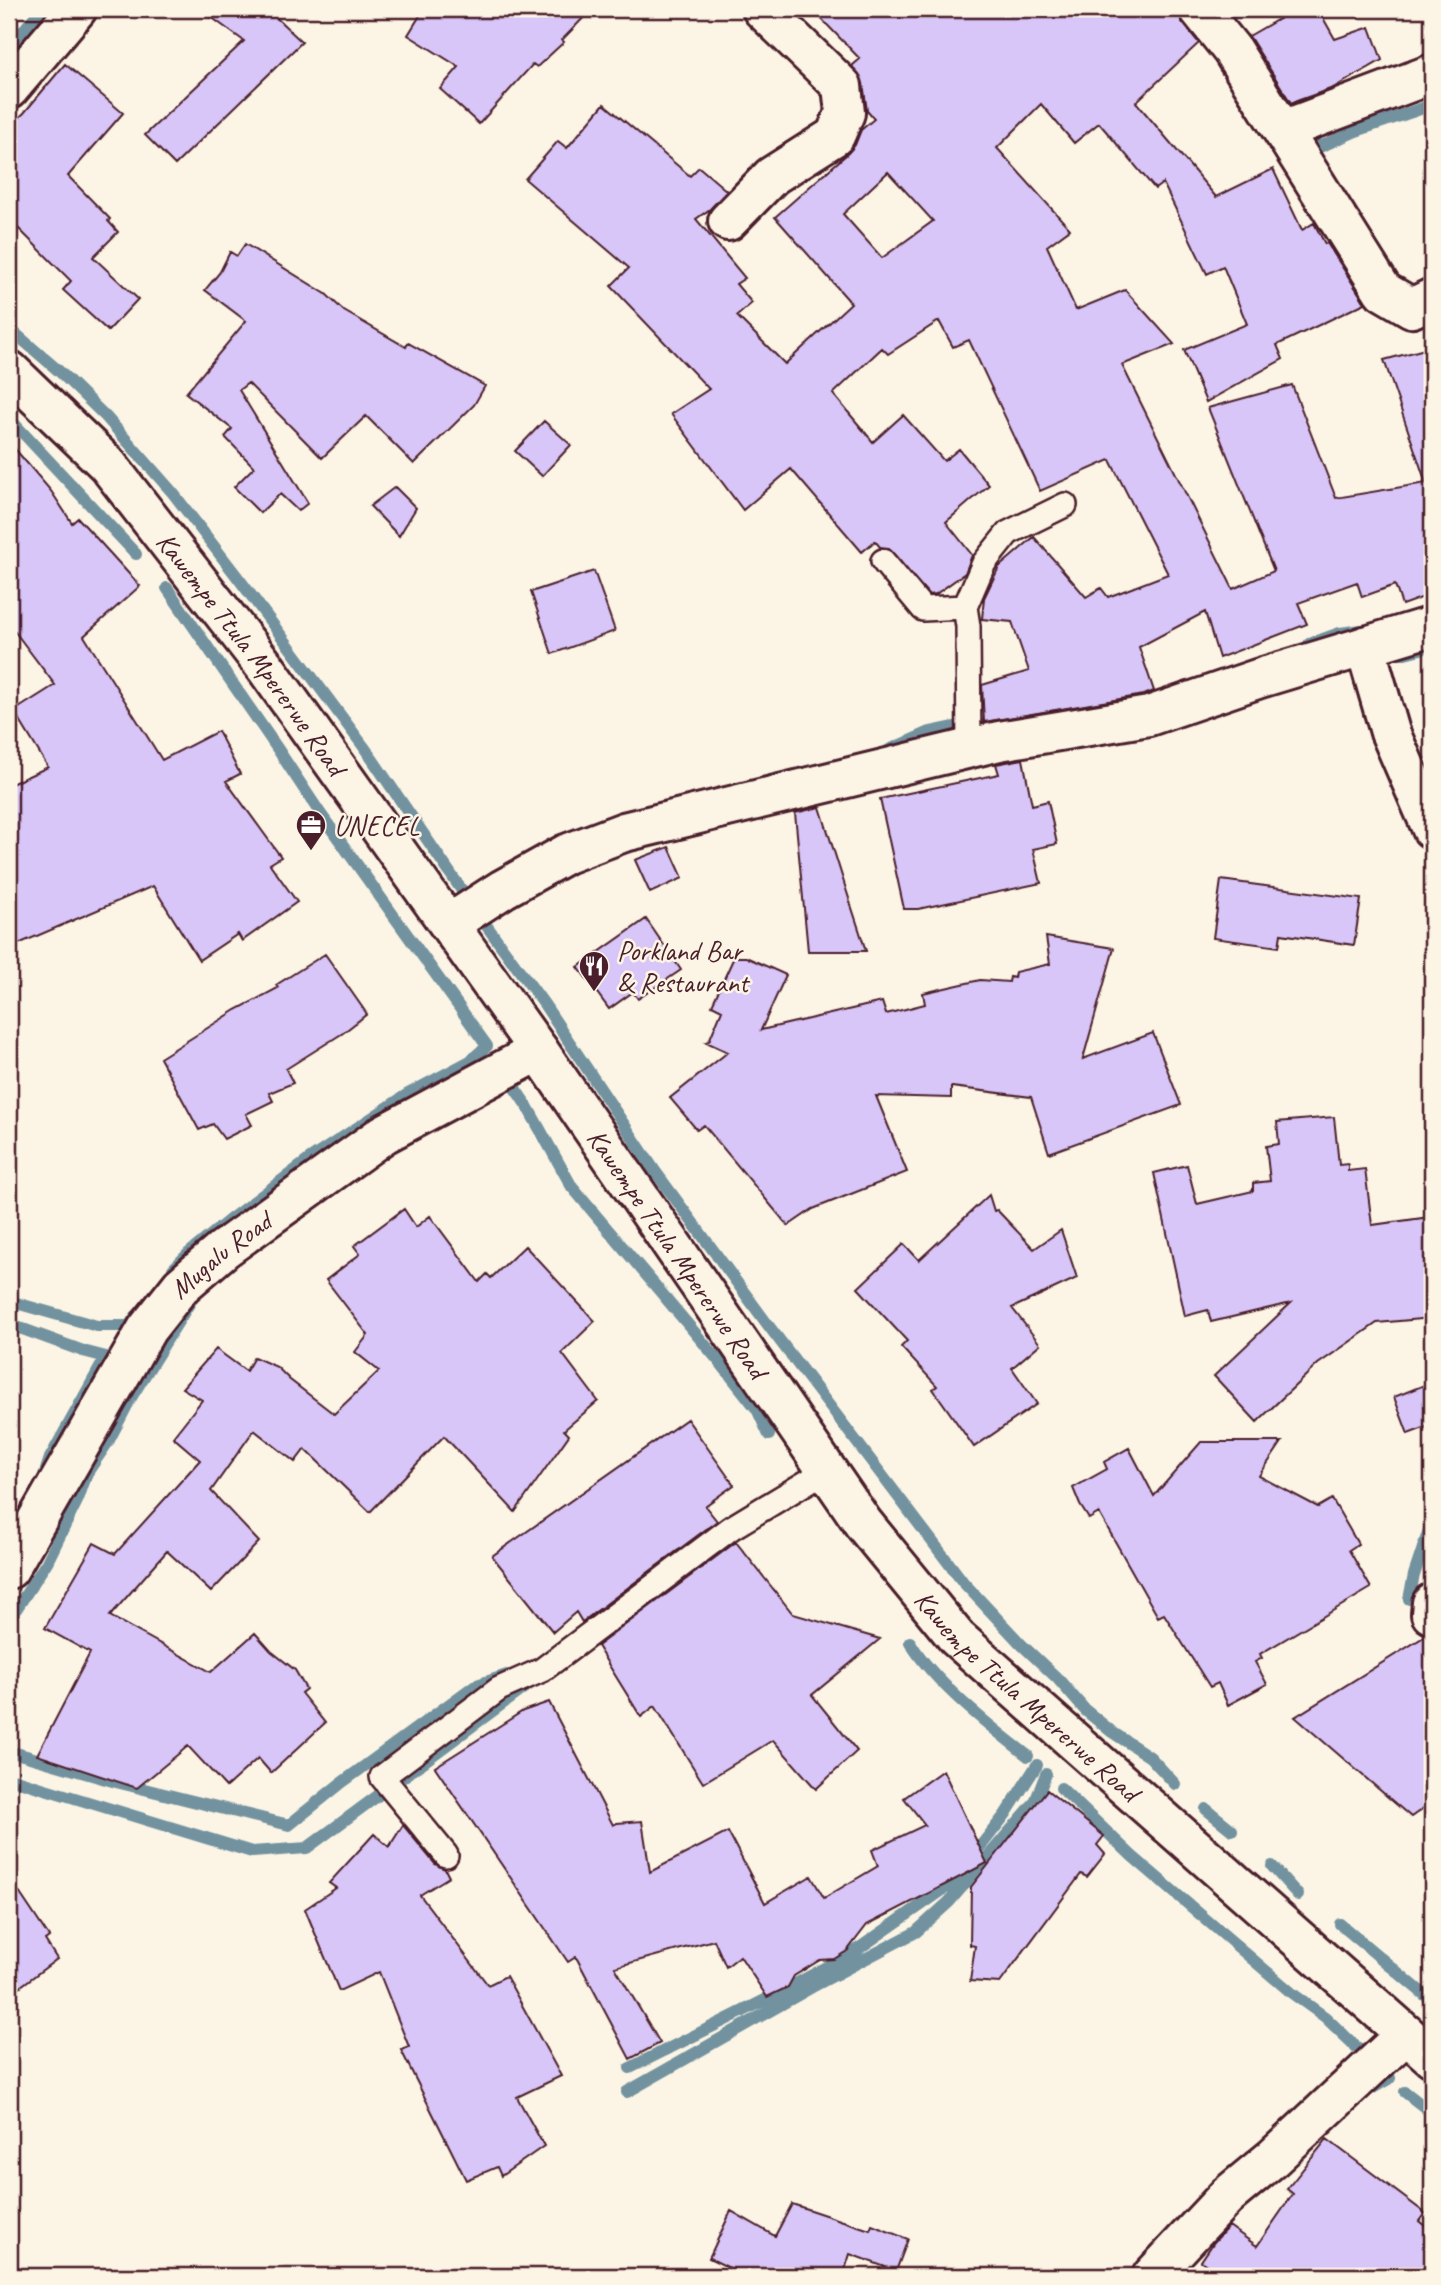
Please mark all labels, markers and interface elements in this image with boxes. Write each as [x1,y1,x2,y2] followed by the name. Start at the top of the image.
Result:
[149,525,356,785] street label: Kawempe Ttula Mpererwe Road
[294,808,328,852] office icon: UNECEL
[334,808,420,843] place label: UNECEL
[617,933,751,1000] place label: Porkland Bar & Restaurant
[577,949,611,993] restaurant icon: Porkland Bar & Restaurant
[580,1122,778,1388] street label: Kawempe Ttula Mpererwe Road
[162,1201,281,1306] street label: Mugalu Road
[907,1583,1150,1811] street label: Kawempe Ttula Mpererwe Road

